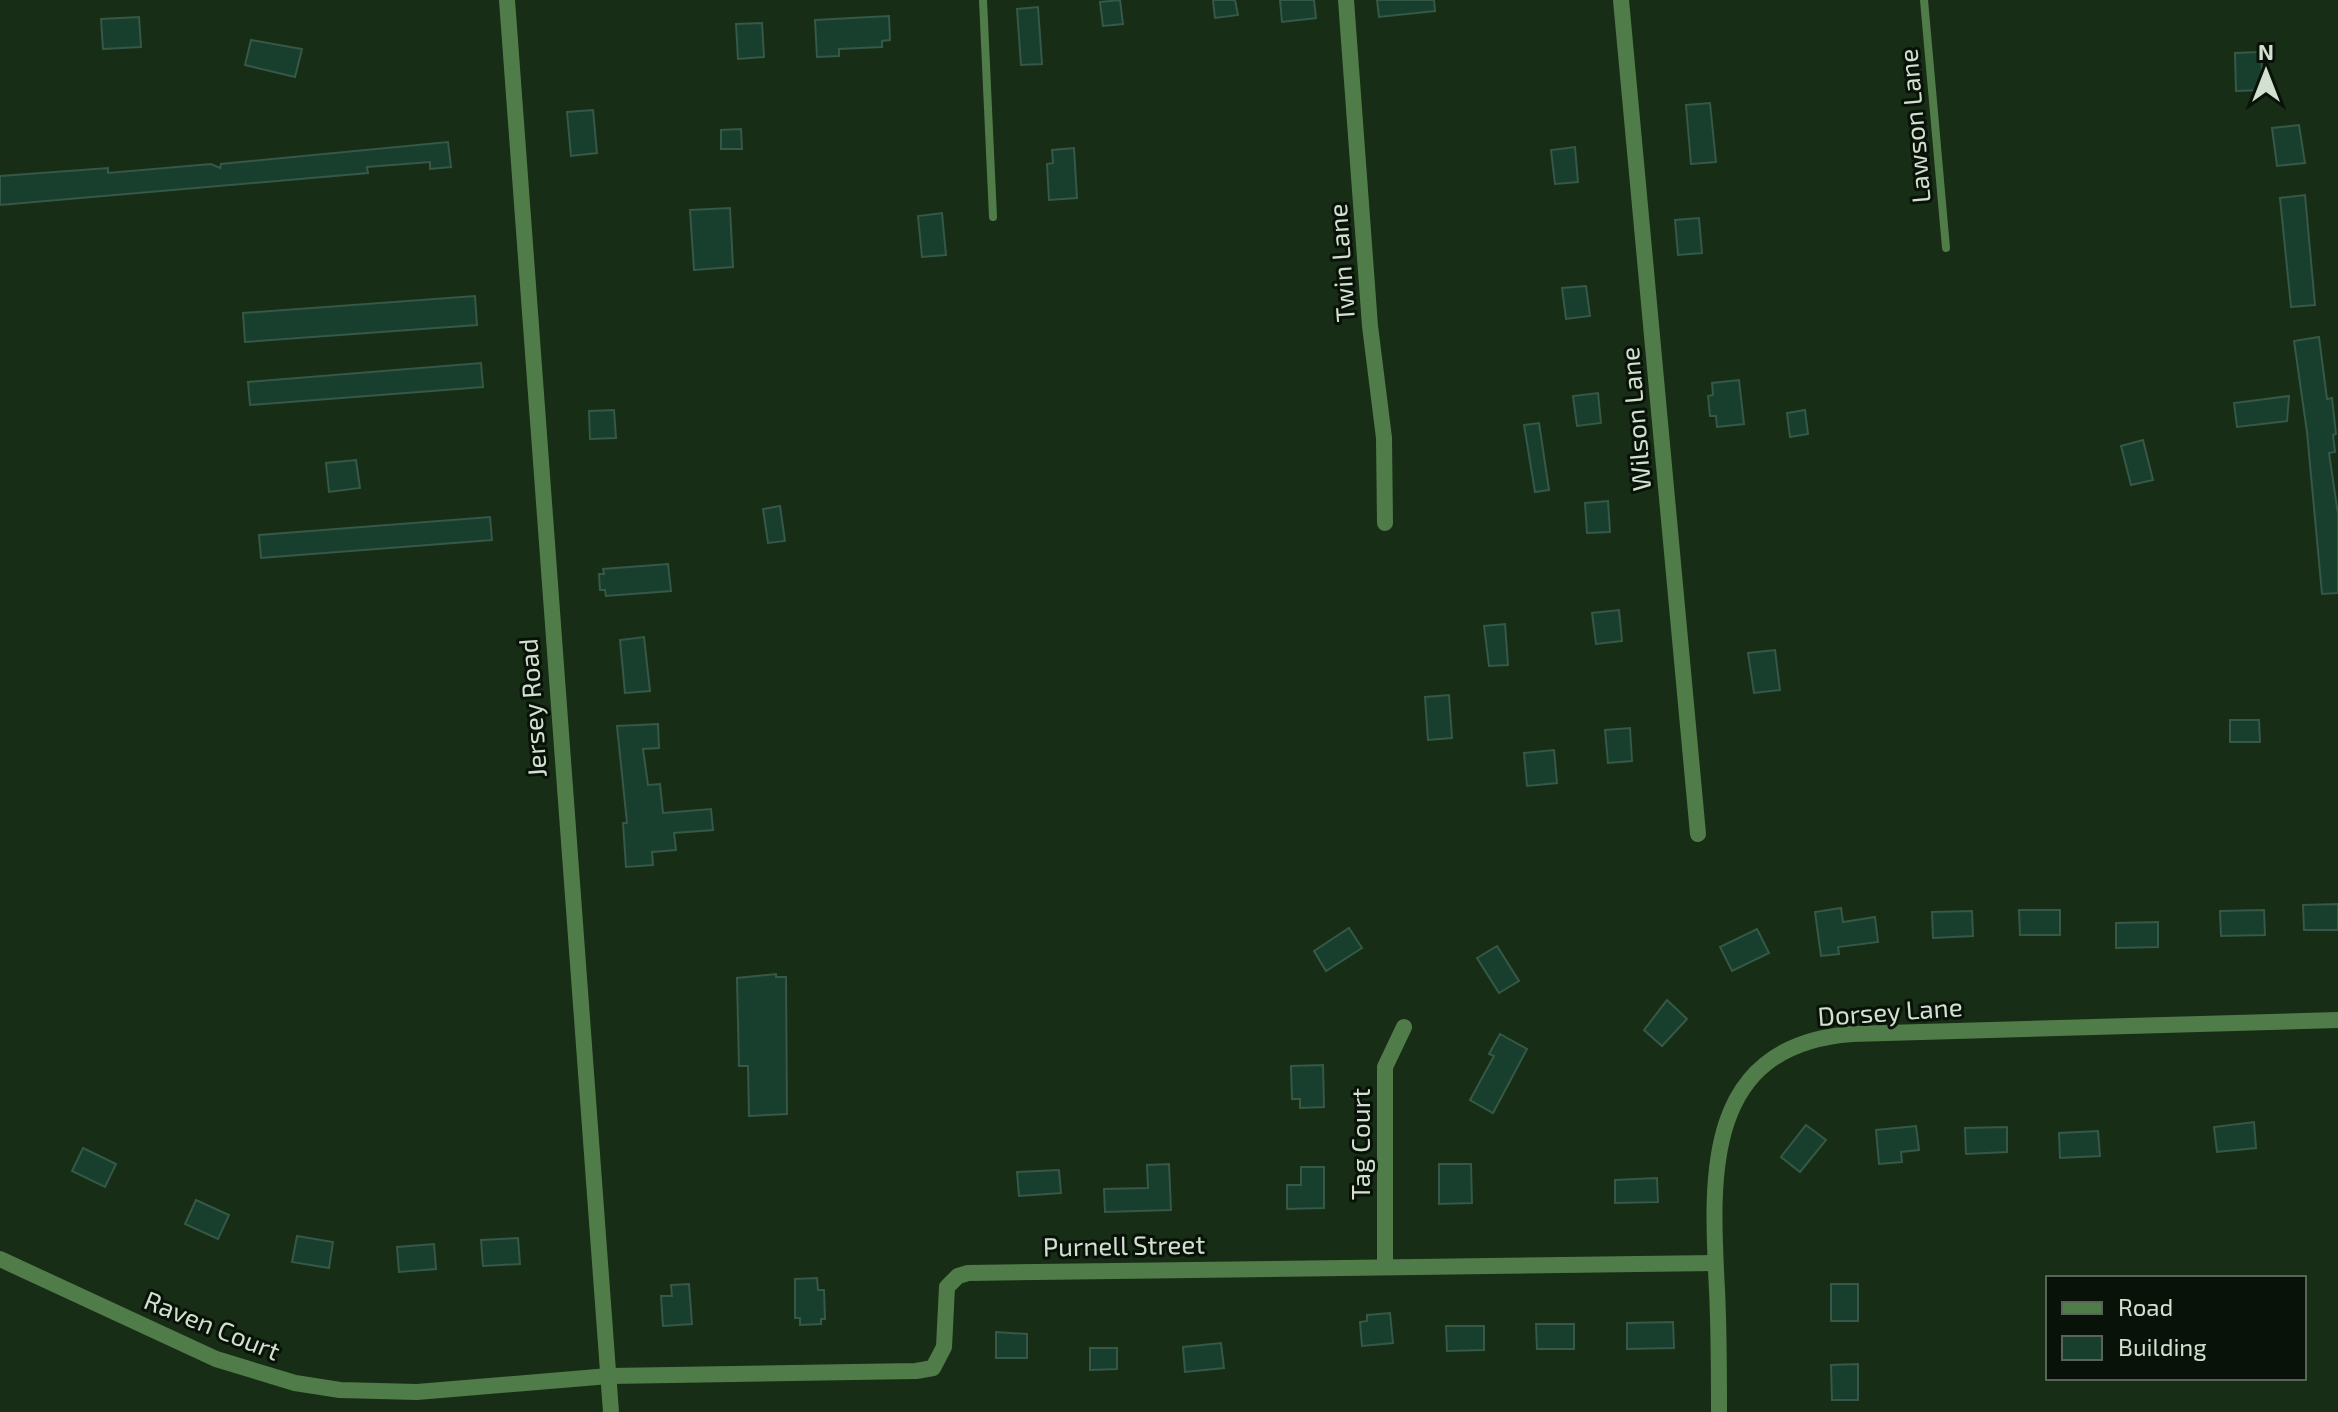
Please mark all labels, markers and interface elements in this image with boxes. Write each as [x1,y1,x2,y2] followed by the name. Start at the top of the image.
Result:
[2226,32,2306,112] north arrow
[2258,38,2274,64] text: N
[1891,48,1936,205] street label: Lawson Lane
[1321,203,1360,323] street label: Twin Lane
[1613,346,1656,492] street label: Wilson Lane
[511,638,552,779] street label: Jersey Road
[1816,990,1963,1031] street label: Dorsey Lane
[1344,1088,1375,1200] street label: Tag Court
[1042,1228,1206,1261] street label: Purnell Street
[2046,1276,2306,1380] legend
[140,1283,285,1366] street label: Raven Court
[2118,1292,2173,1321] text: Road
[2118,1332,2207,1361] text: Building

